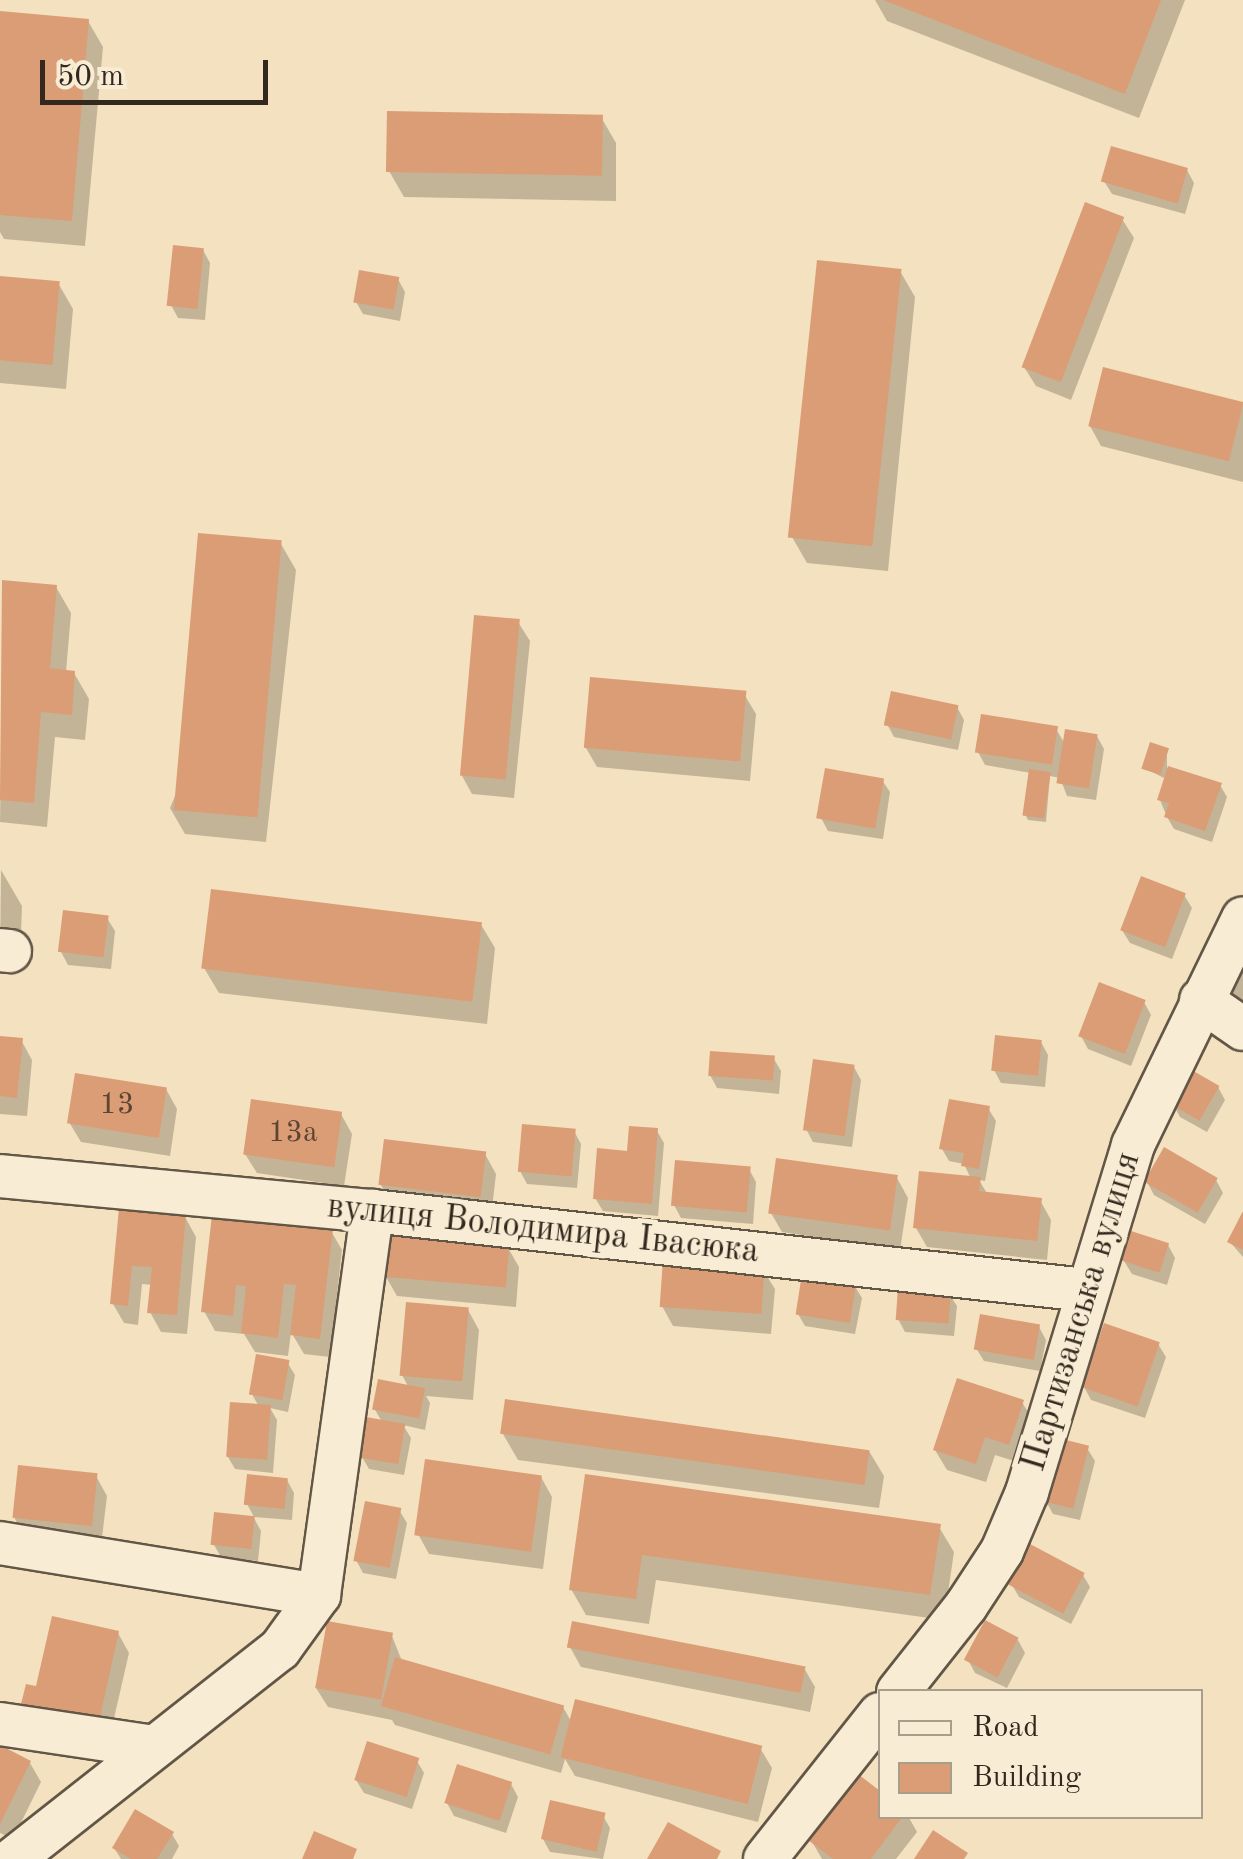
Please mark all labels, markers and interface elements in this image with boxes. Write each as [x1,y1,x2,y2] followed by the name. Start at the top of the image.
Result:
[45,40,272,102] scale bar
[57,62,124,92] text: 50 m
[100,1087,134,1123] house number: 13
[268,1115,318,1151] house number: 13а
[1013,1147,1151,1477] street label: Партизанська вулиця
[325,1186,761,1274] street label: вулиця Володимира Івасюка
[878,1689,1203,1819] legend
[972,1713,1039,1743] text: Road
[972,1763,1081,1793] text: Building

